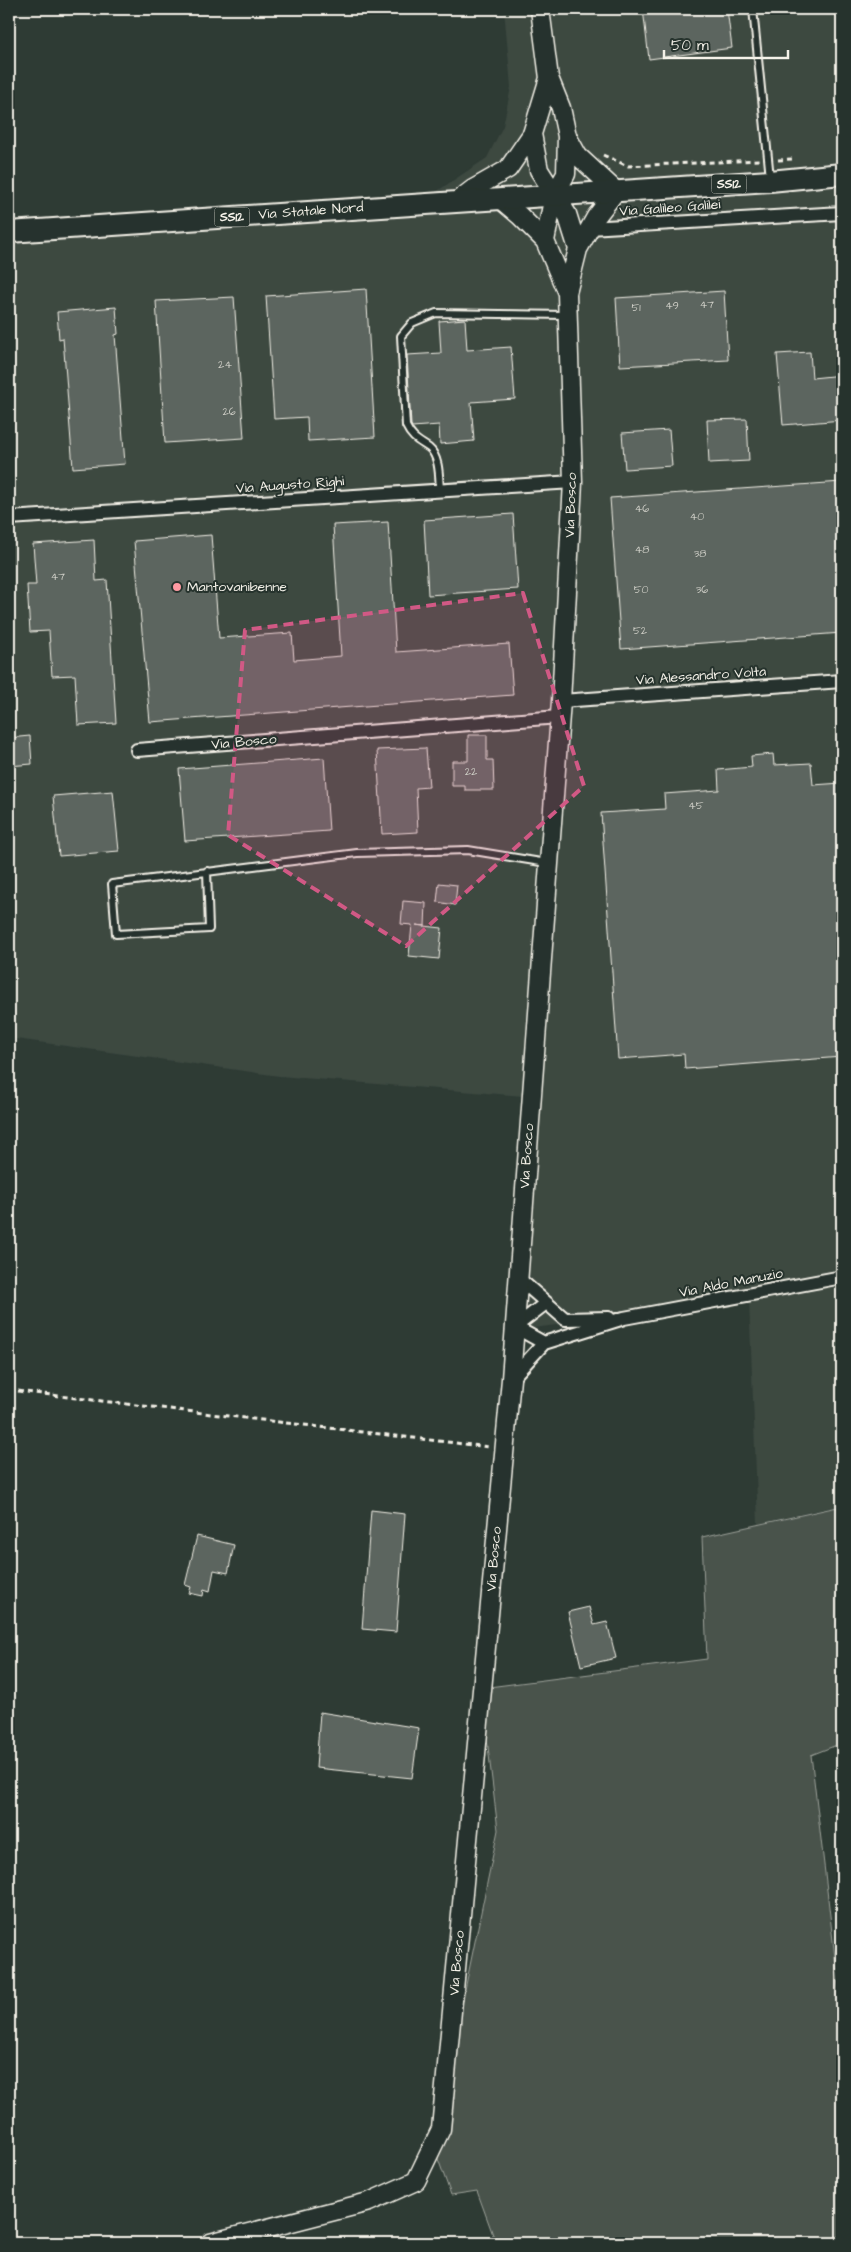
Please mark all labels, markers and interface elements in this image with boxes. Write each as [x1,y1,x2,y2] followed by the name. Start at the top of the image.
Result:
[664,28,787,60] scale bar
[671,35,709,56] text: 50 m
[712,174,746,193] road number: SS12
[619,194,721,222] street label: Via Galileo Galilei
[258,197,364,225] street label: Via Statale Nord
[214,208,250,226] road number: SS12
[700,297,714,312] house number: 47
[665,298,679,313] house number: 49
[631,300,641,315] house number: 51
[218,357,232,372] house number: 24
[222,404,236,419] house number: 26
[235,471,345,499] street label: Via Augusto Righi
[560,472,582,538] street label: Via Bosco
[635,501,649,516] house number: 46
[690,509,704,524] house number: 40
[635,542,649,557] house number: 48
[694,546,706,561] house number: 38
[51,569,65,584] house number: 47
[187,577,287,597] place label: Mantovanibenne
[171,581,183,593] marker: Mantovanibenne
[634,582,648,597] house number: 50
[696,582,708,597] house number: 36
[633,623,648,638] house number: 52
[635,661,767,691] street label: Via Alessandro Volta
[211,729,277,755] street label: Via Bosco
[465,764,478,779] house number: 22
[688,798,704,813] house number: 45
[515,1123,539,1189] street label: Via Bosco
[677,1263,785,1303] street label: Via Aldo Manuzio
[481,1526,507,1592] street label: Via Bosco
[444,1930,470,1996] street label: Via Bosco

